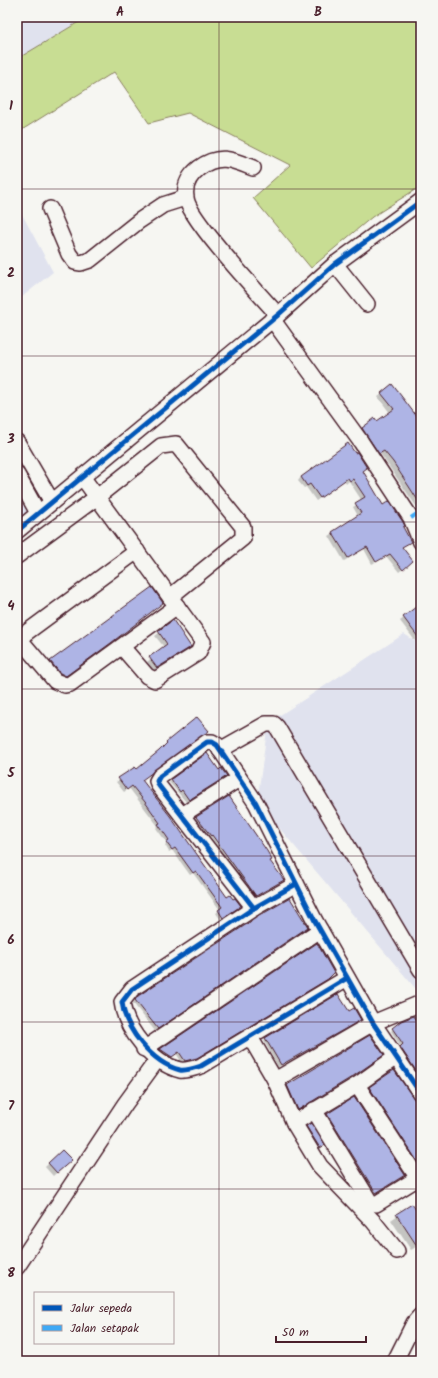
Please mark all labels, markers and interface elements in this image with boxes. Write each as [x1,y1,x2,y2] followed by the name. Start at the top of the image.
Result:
[116,2,124,23] text: A
[314,2,322,23] text: B
[9,96,13,117] text: 1
[7,263,15,284] text: 2
[6,429,15,450] text: 3
[7,596,15,617] text: 4
[7,763,16,784] text: 5
[7,930,15,951] text: 6
[8,1096,15,1117] text: 7
[7,1263,15,1284] text: 8
[34,1292,174,1344] legend
[70,1299,132,1318] text: Jalur sepeda
[276,1318,366,1344] scale bar
[70,1319,139,1338] text: Jalan setapak
[282,1323,309,1342] text: 50 m

